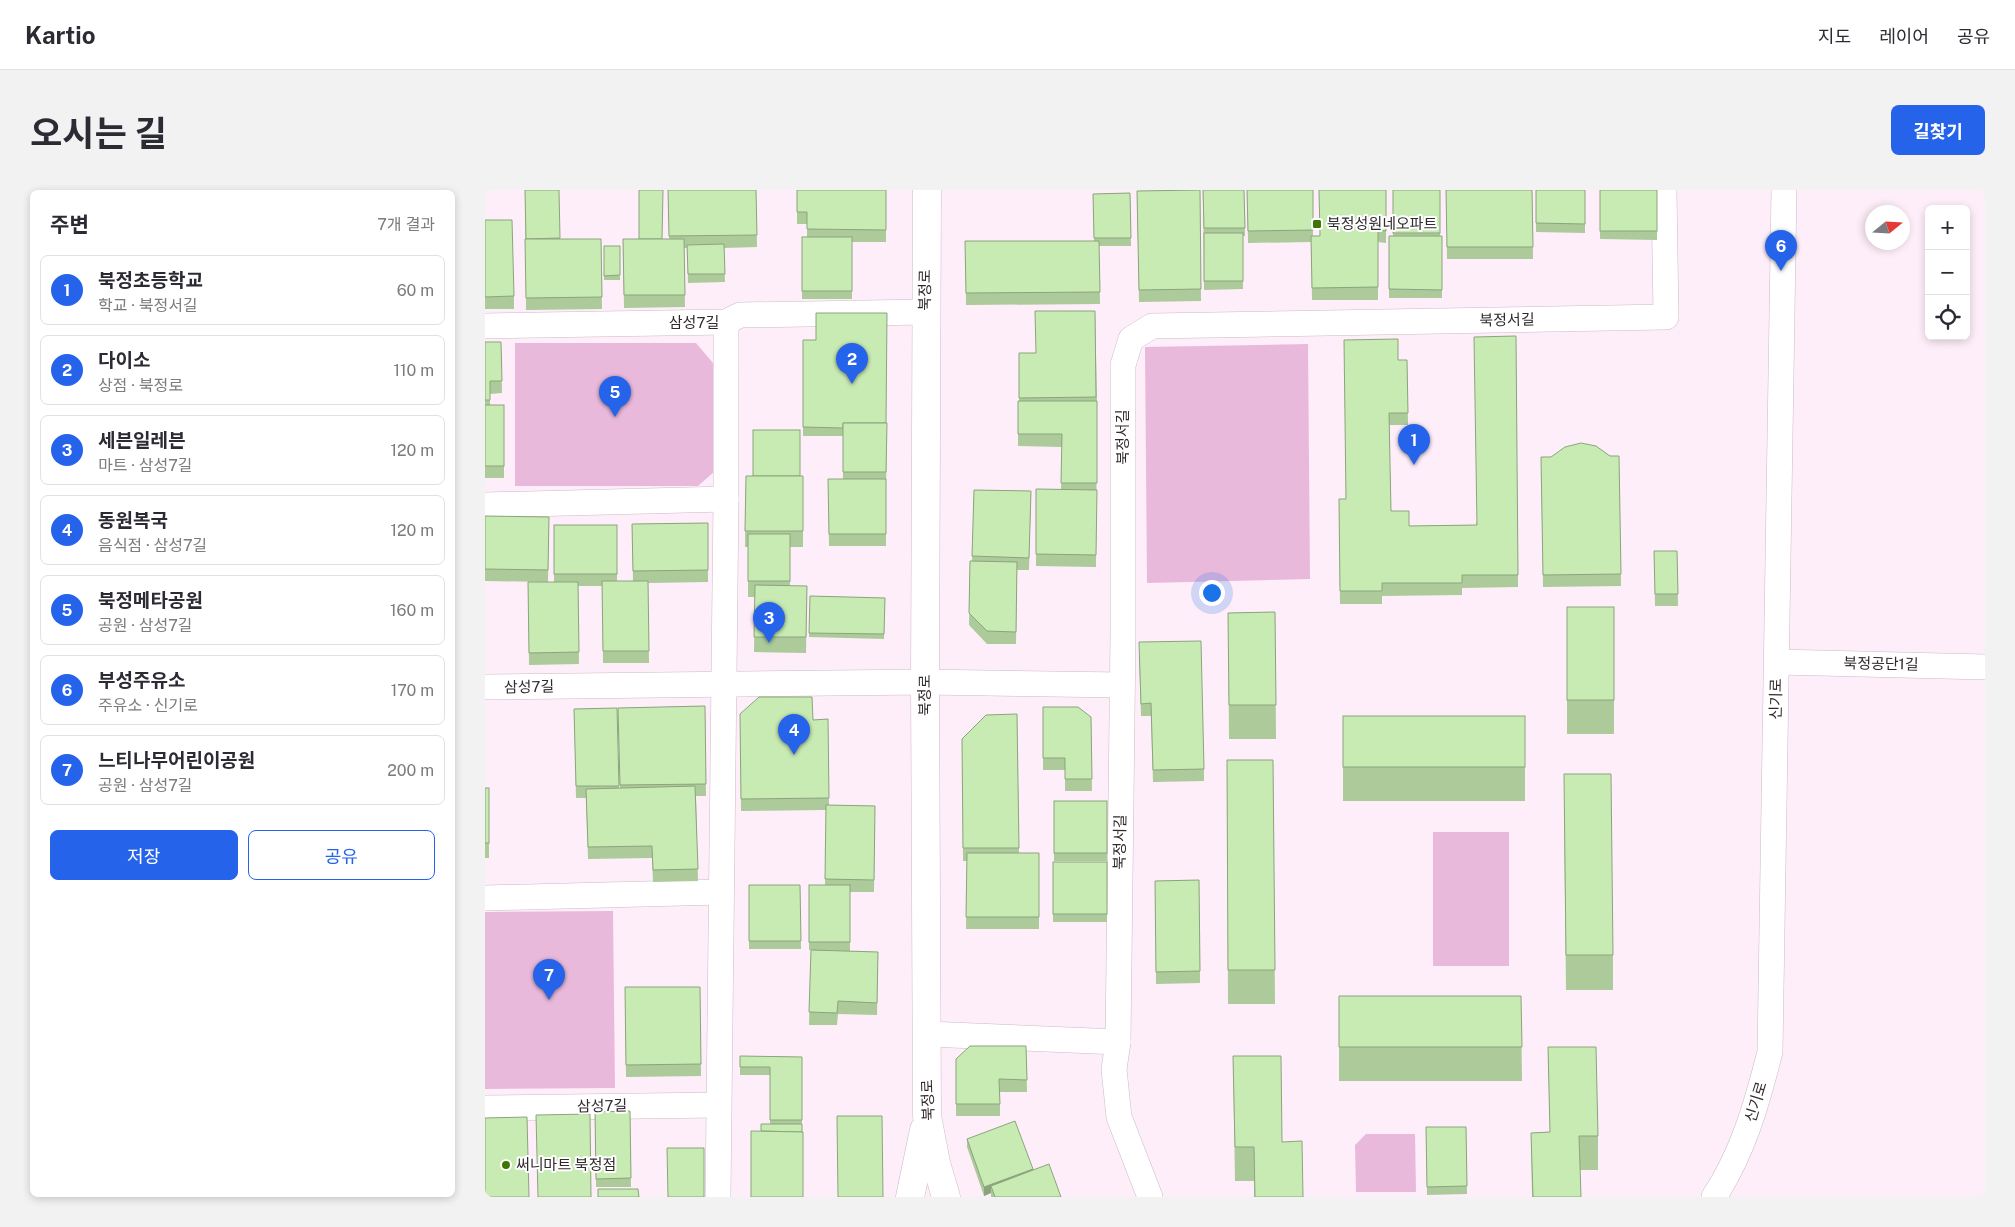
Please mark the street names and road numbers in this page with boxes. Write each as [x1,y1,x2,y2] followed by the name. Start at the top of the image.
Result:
[916,269,933,311] street label: 북정로
[1479,311,1535,328] street label: 북정서길
[669,314,719,331] street label: 삼성7길
[1114,409,1131,465] street label: 북정서길
[1843,654,1919,673] street label: 북정공단1길
[916,674,933,716] street label: 북정로
[504,678,554,695] street label: 삼성7길
[1767,678,1784,720] street label: 신기로
[1111,814,1128,870] street label: 북정서길
[918,1079,937,1121] street label: 북정로
[1741,1080,1770,1124] street label: 신기로
[577,1097,627,1114] street label: 삼성7길

